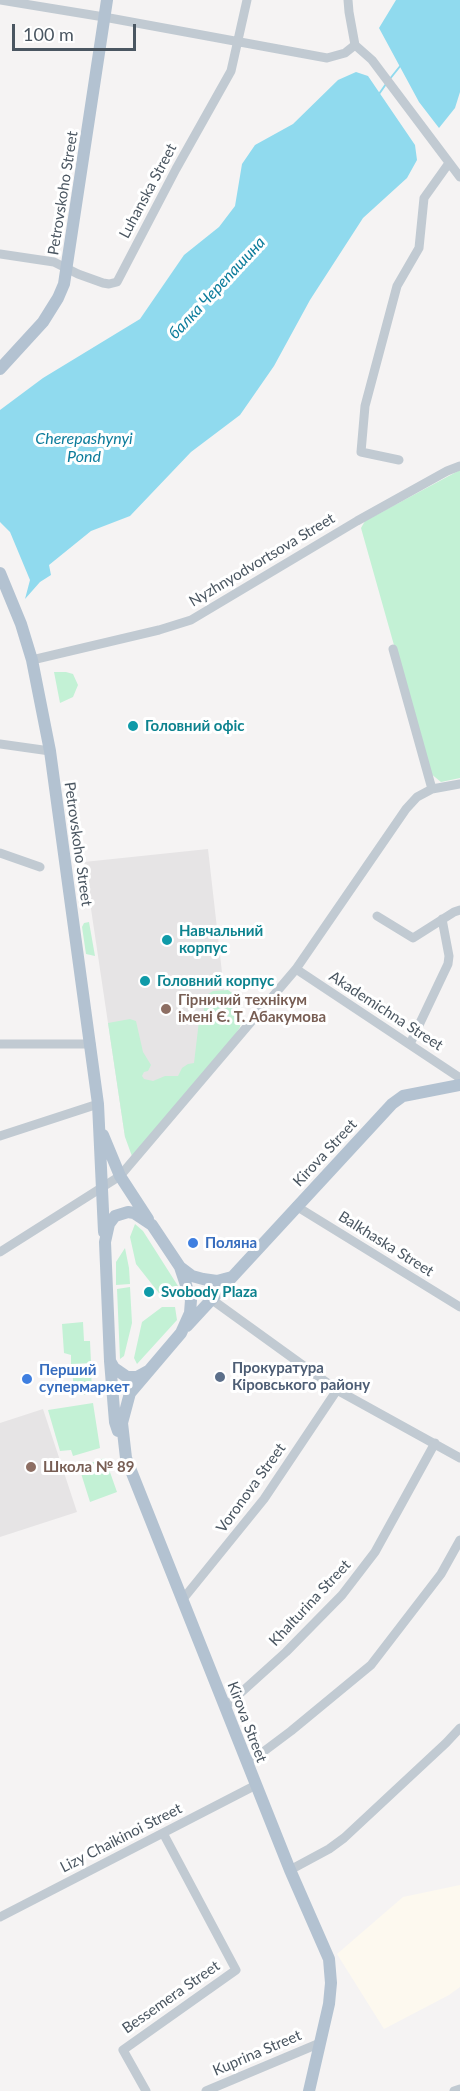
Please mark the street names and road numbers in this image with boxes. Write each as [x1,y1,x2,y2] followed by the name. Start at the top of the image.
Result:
[44,130,82,256] street label: Petrovskoho Street
[115,141,181,241] street label: Luhanska Street
[186,509,338,611] street label: Nyzhnyodvortsova Street
[60,781,96,907] street label: Petrovskoho Street
[326,967,446,1055] street label: Akademichna Street
[289,1116,361,1190] street label: Kirova Street
[335,1208,437,1280] street label: Balkhaska Street
[213,1440,289,1536] street label: Voronova Street
[265,1556,355,1650] street label: Khalturina Street
[223,1679,271,1765] street label: Kirova Street
[57,1800,185,1876] street label: Lizy Chaikinoi Street
[119,1957,223,2037] street label: Bessemera Street
[210,2026,304,2080] street label: Kuprina Street

